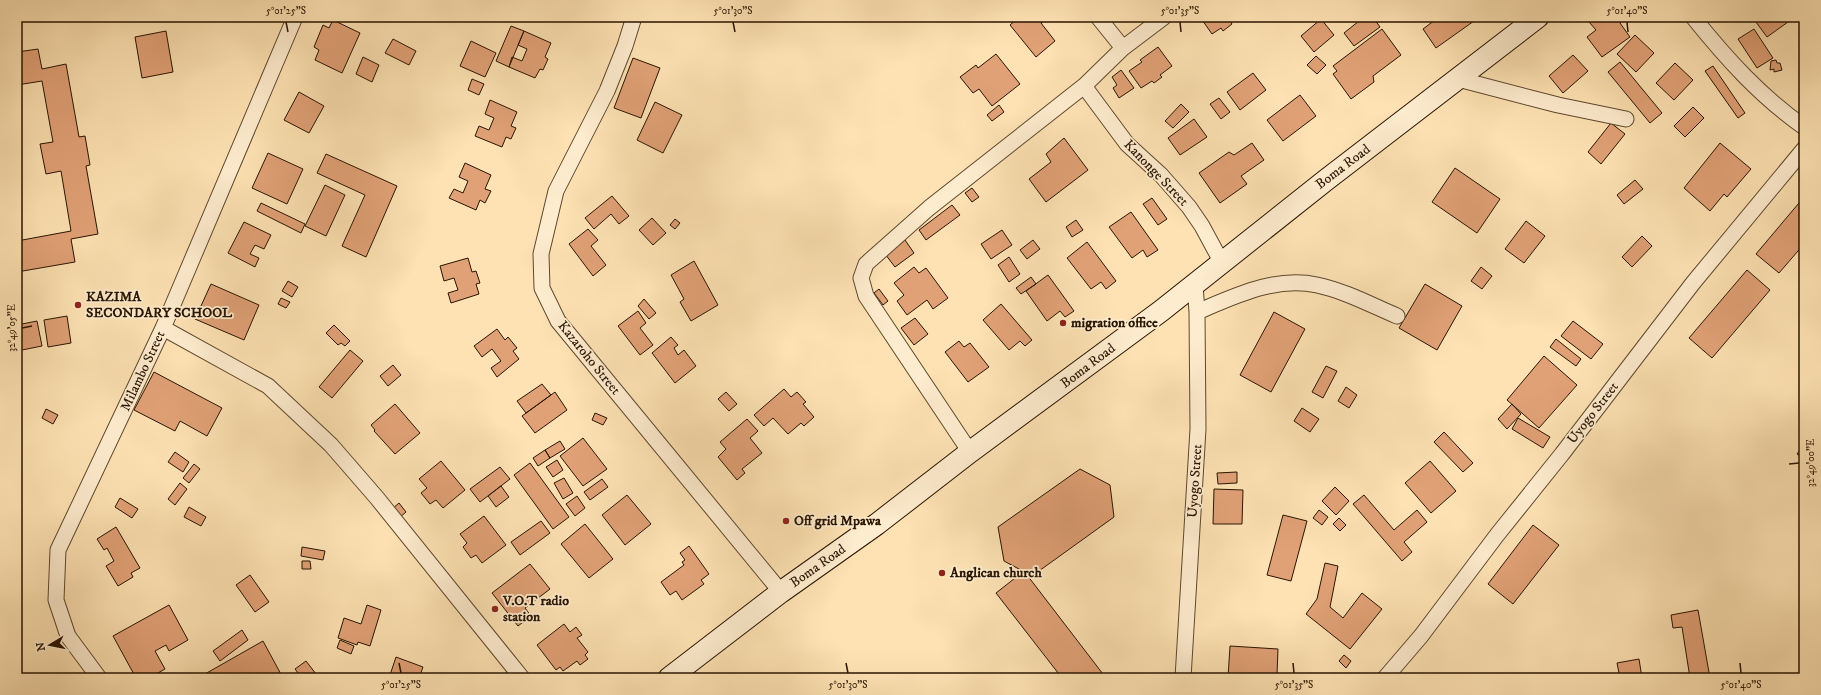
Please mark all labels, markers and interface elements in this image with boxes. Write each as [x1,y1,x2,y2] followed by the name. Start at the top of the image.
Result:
[266,5,306,17] text: 5°01'25"S
[713,5,753,17] text: 5°01'30"S
[1161,5,1199,17] text: 5°01'35"S
[1606,5,1648,17] text: 5°01'40"S
[1120,136,1193,211] street label: Kanonge Street
[1312,141,1374,193] street label: Boma Road
[86,288,233,322] place label: KAZIMA SECONDARY SCHOOL
[73,300,83,310] marker: KAZIMA SECONDARY SCHOOL
[6,304,18,352] text: 32°49'05"E
[1071,314,1158,332] place label: migration office
[554,317,625,399] street label: Kazaroho Street
[1058,318,1068,328] marker: migration office
[117,328,170,414] street label: Milambo Street
[1057,340,1119,392] street label: Boma Road
[1563,378,1623,448] street label: Uyogo Street
[1805,439,1817,487] text: 32°49'00"E
[1183,443,1207,518] street label: Uyogo Street
[794,512,882,530] place label: Off grid Mpawa
[781,516,791,526] marker: Off grid Mpawa
[787,540,849,592] street label: Boma Road
[949,564,1042,582] place label: Anglican church
[937,568,947,578] marker: Anglican church
[502,592,569,626] place label: V.O.T radio station
[490,604,500,614] marker: V.O.T radio station
[30,625,70,665] north arrow
[33,641,49,652] text: N
[381,679,421,691] text: 5°01'25"S
[828,679,868,691] text: 5°01'30"S
[1275,679,1313,691] text: 5°01'35"S
[1720,679,1762,691] text: 5°01'40"S

